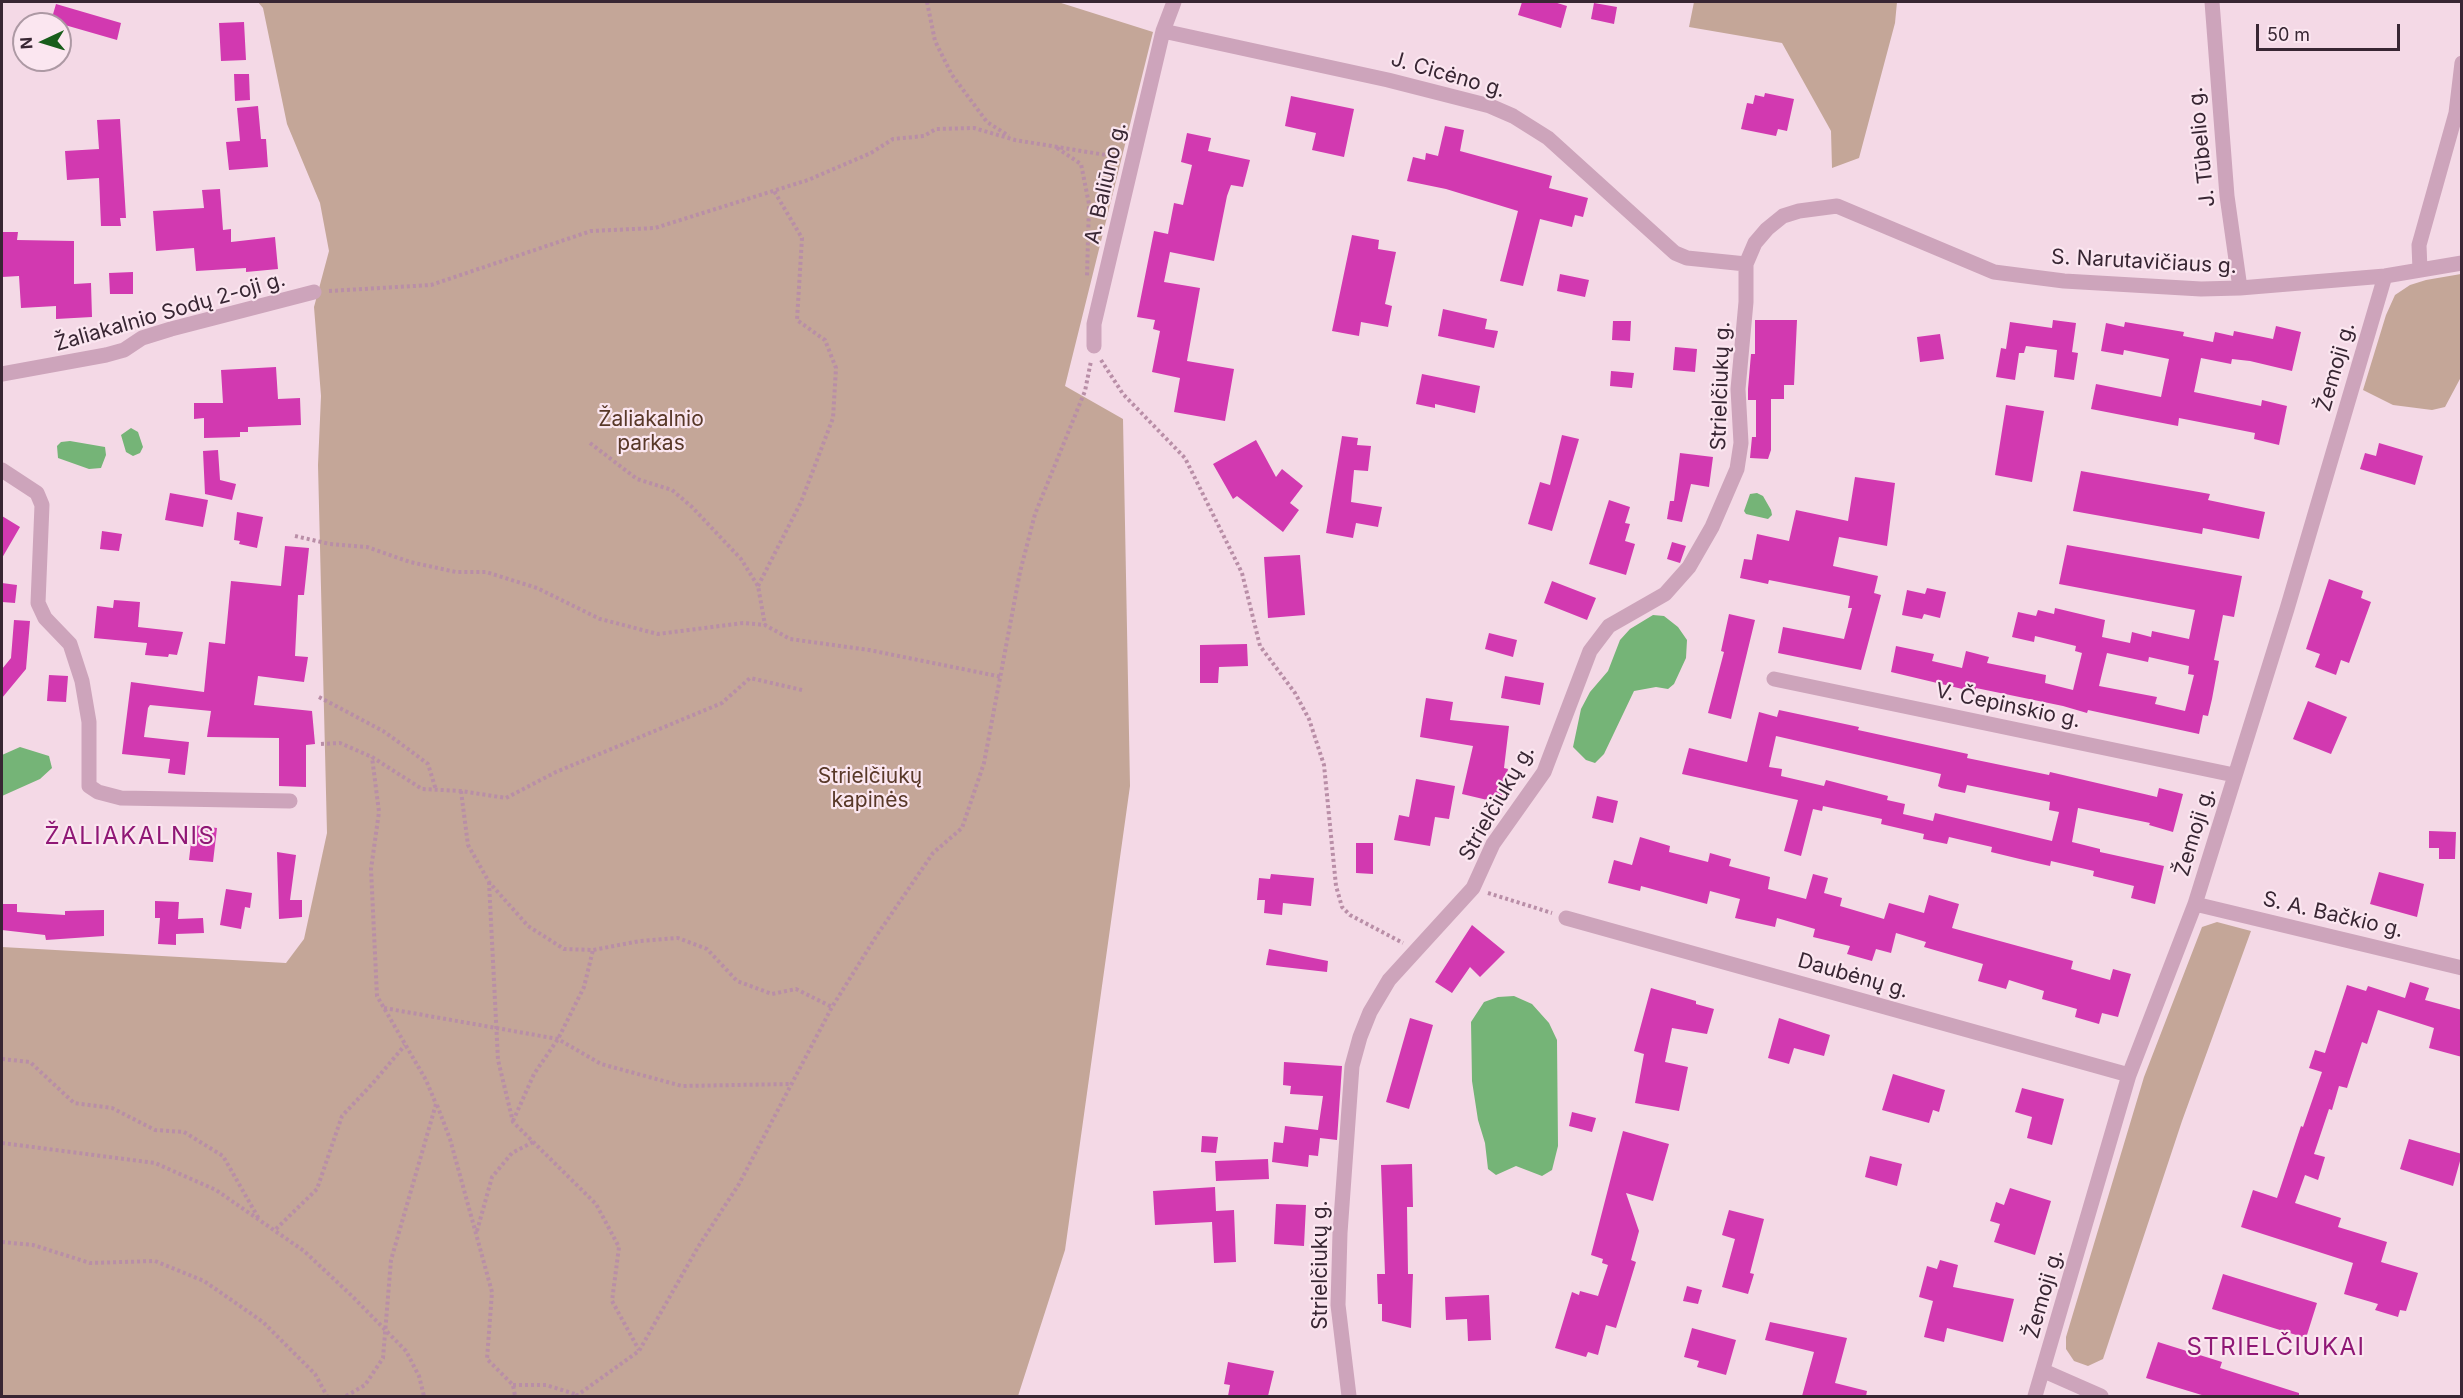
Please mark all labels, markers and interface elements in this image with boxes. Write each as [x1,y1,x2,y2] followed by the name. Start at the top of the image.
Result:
[12,12,72,72] north arrow
[2259,12,2403,50] scale bar
[2267,24,2310,45] text: 50 m
[16,36,36,50] text: N
[1388,47,1508,103] street label: J. Cicėno g.
[2183,86,2221,208] street label: J. Tūbelio g.
[1080,120,1132,246] street label: A. Baliūno g.
[2051,245,2237,279] street label: S. Narutavičiaus g.
[52,267,288,357] street label: Žaliakalnio Sodų 2-oji g.
[2311,320,2361,414] street label: Žemoji g.
[1706,321,1736,451] street label: Strielčiukų g.
[598,407,704,457] park label: Žaliakalnio parkas
[1933,678,2083,734] street label: V. Čepinskio g.
[1454,741,1540,865] street label: Strielčiukų g.
[818,764,922,814] park label: Strielčiukų kapinės
[2170,785,2220,879] street label: Žemoji g.
[45,823,215,851] district label: ŽALIAKALNIS
[2260,887,2406,943] street label: S. A. Bačkio g.
[1795,948,1911,1004] street label: Daubėnų g.
[1308,1200,1334,1330] street label: Strielčiukų g.
[2019,1247,2069,1341] street label: Žemoji g.
[2186,1334,2366,1362] district label: STRIELČIUKAI

